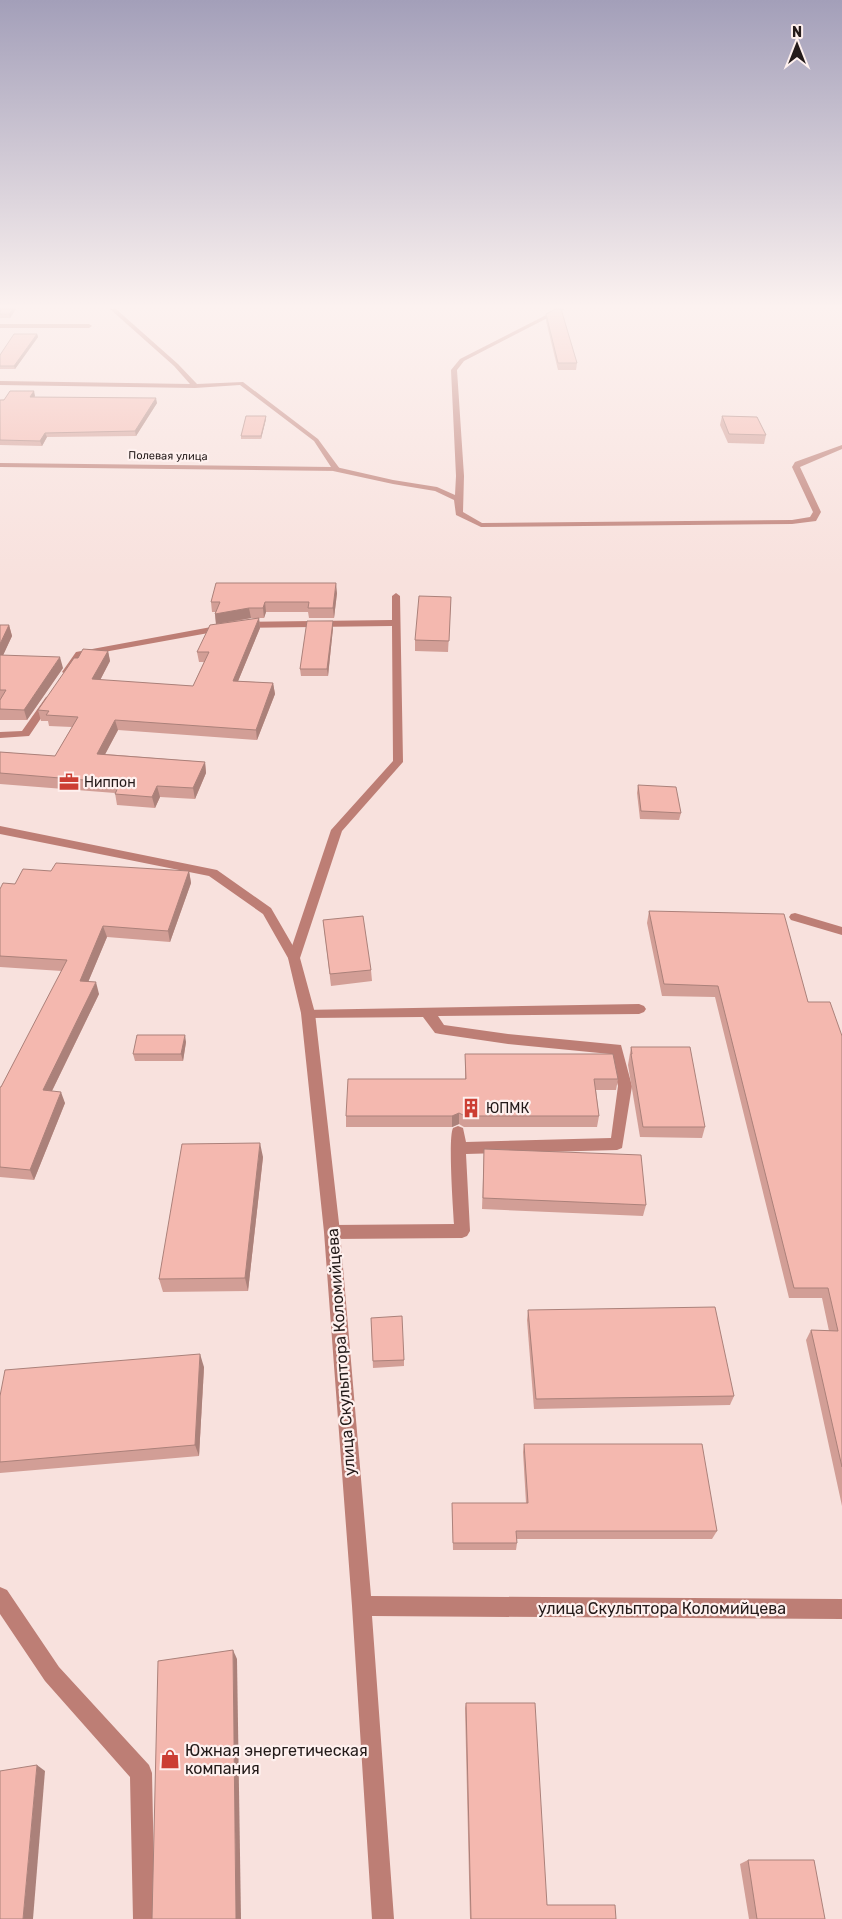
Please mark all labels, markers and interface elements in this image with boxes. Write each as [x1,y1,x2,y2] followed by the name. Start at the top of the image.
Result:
[772,20,822,70] north arrow
[792,24,802,41] text: N
[128,449,208,463] street label: Полевая улица
[58,771,80,793] office icon: Ниппон
[84,774,136,791] place label: Ниппон
[460,1097,482,1119] building icon: ЮПМК
[486,1100,529,1117] place label: ЮПМК
[323,1228,359,1476] street label: улица Скульптора Коломийцева
[538,1599,786,1618] street label: улица Скульптора Коломийцева
[185,1741,368,1778] place label: Южная энергетическая компания
[159,1748,181,1770] shop icon: Южная энергетическая компания

